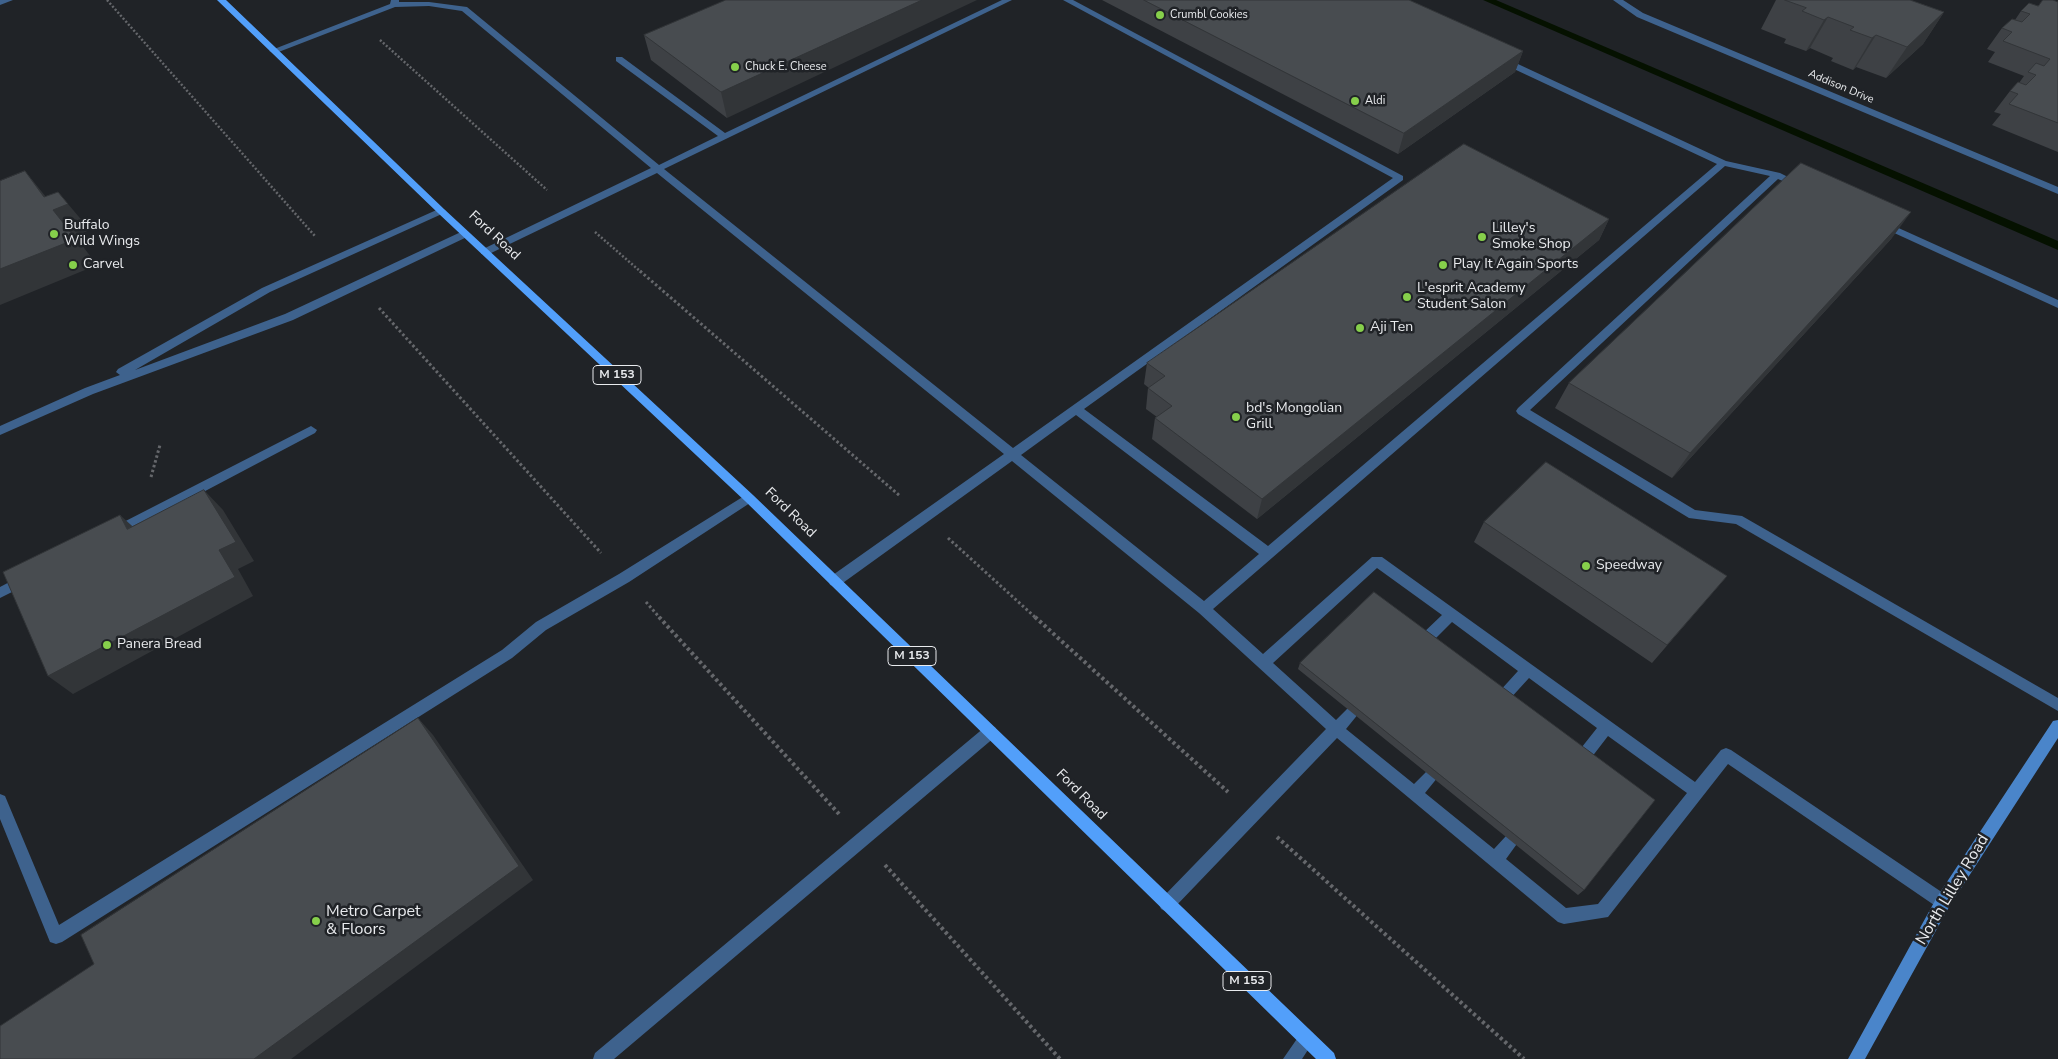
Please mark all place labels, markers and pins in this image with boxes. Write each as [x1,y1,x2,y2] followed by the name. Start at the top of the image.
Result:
[1170,8,1248,22] place label: Crumbl Cookies
[1154,9,1166,21] marker: Crumbl Cookies
[745,60,827,74] place label: Chuck E. Cheese
[729,61,741,73] marker: Chuck E. Cheese
[1365,94,1385,108] place label: Aldi
[1349,95,1361,107] marker: Aldi
[64,218,140,250] place label: Buffalo Wild Wings
[1492,221,1571,253] place label: Lilley's Smoke Shop
[48,228,60,240] marker: Buffalo Wild Wings
[1476,231,1488,243] marker: Lilley's Smoke Shop
[83,257,124,273] place label: Carvel
[1453,257,1578,273] place label: Play It Again Sports
[67,259,79,271] marker: Carvel
[1437,259,1449,271] marker: Play It Again Sports
[1417,281,1525,314] place label: L'esprit Academy Student Salon
[1401,291,1413,303] marker: L'esprit Academy Student Salon
[1370,320,1413,336] place label: Aji Ten
[1354,322,1366,334] marker: Aji Ten
[1246,401,1342,434] place label: bd's Mongolian Grill
[1230,411,1242,423] marker: bd's Mongolian Grill
[1596,558,1662,574] place label: Speedway
[1580,560,1592,572] marker: Speedway
[117,637,202,653] place label: Panera Bread
[101,639,113,651] marker: Panera Bread
[326,902,421,940] place label: Metro Carpet & Floors
[310,915,322,927] marker: Metro Carpet & Floors

